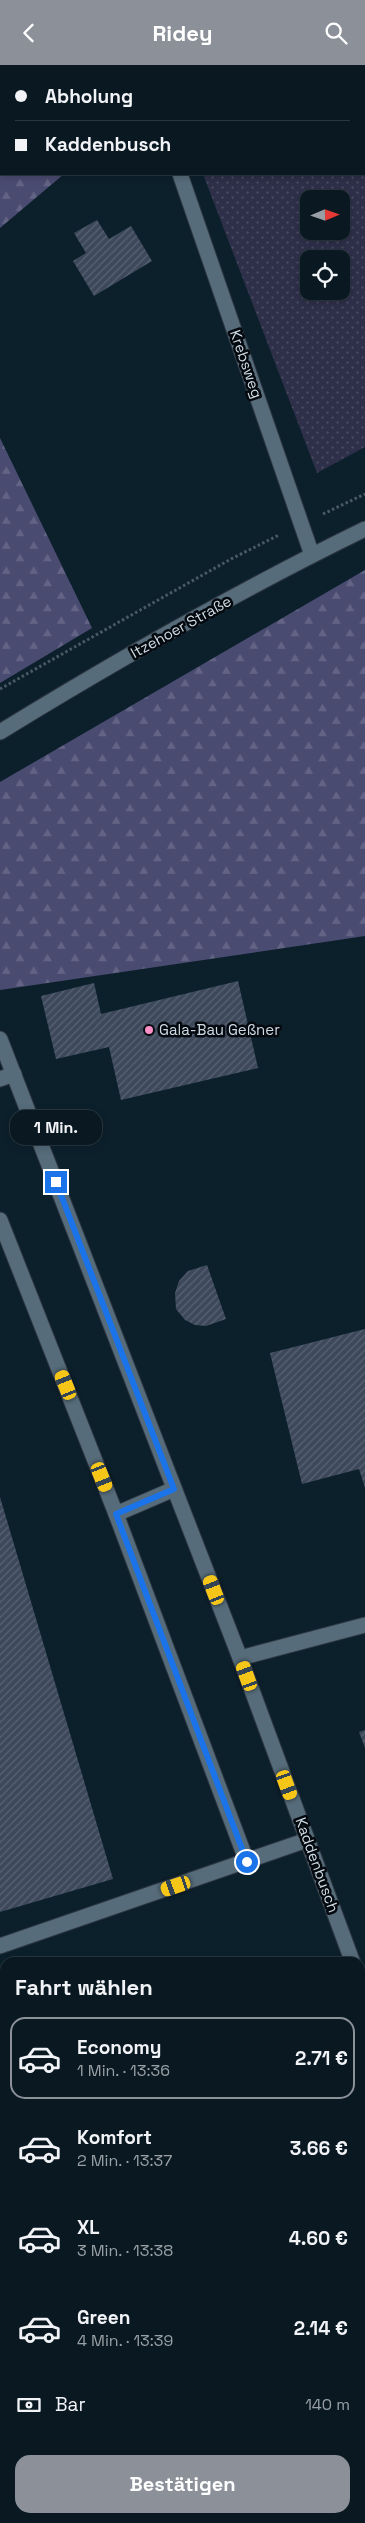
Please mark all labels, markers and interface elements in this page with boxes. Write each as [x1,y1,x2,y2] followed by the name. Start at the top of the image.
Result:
[15,19,43,47] icon: back
[152,19,213,47] text: Ridey
[322,19,350,47] icon: search
[45,84,133,109] text: Abholung
[45,132,171,157] text: Kaddenbusch
[300,190,350,240] north arrow
[300,190,350,300] map controls
[300,250,350,300] button: locate
[226,327,267,401] street label: Krebsweg
[127,591,235,662] street label: Itzehoer Straße
[159,1020,280,1039] place label: Gala-Bau Geßner
[143,1024,155,1036] marker: Gala-Bau Geßner
[10,1109,102,1145] callout: 1 Min.
[34,1117,78,1138] text: 1 Min.
[45,1171,67,1193] route end
[53,1368,78,1402] car
[89,1460,114,1494] car
[201,1573,226,1607] car
[234,1659,259,1693] car
[274,1768,299,1802] car
[291,1815,343,1915] street label: Kaddenbusch
[236,1851,258,1873] route start
[159,1874,192,1898] car
[15,1973,153,2001] text: Fahrt wählen
[77,2035,161,2060] text: Economy
[17,2036,62,2081] icon: car
[295,2046,348,2071] text: 2.71 €
[77,2060,170,2081] text: 1 Min. · 13:36
[77,2125,152,2150] text: Komfort
[17,2126,62,2171] icon: car
[290,2136,348,2161] text: 3.66 €
[77,2150,172,2171] text: 2 Min. · 13:37
[77,2215,100,2240] text: XL
[17,2216,62,2261] icon: car
[289,2226,348,2251] text: 4.60 €
[77,2240,173,2261] text: 3 Min. · 13:38
[77,2305,130,2330] text: Green
[17,2306,62,2351] icon: car
[294,2316,348,2341] text: 2.14 €
[77,2330,173,2351] text: 4 Min. · 13:39
[15,2391,43,2419] icon: cash
[55,2392,86,2417] text: Bar
[305,2394,350,2415] text: 140 m
[15,2455,350,2513] button: Bestätigen

